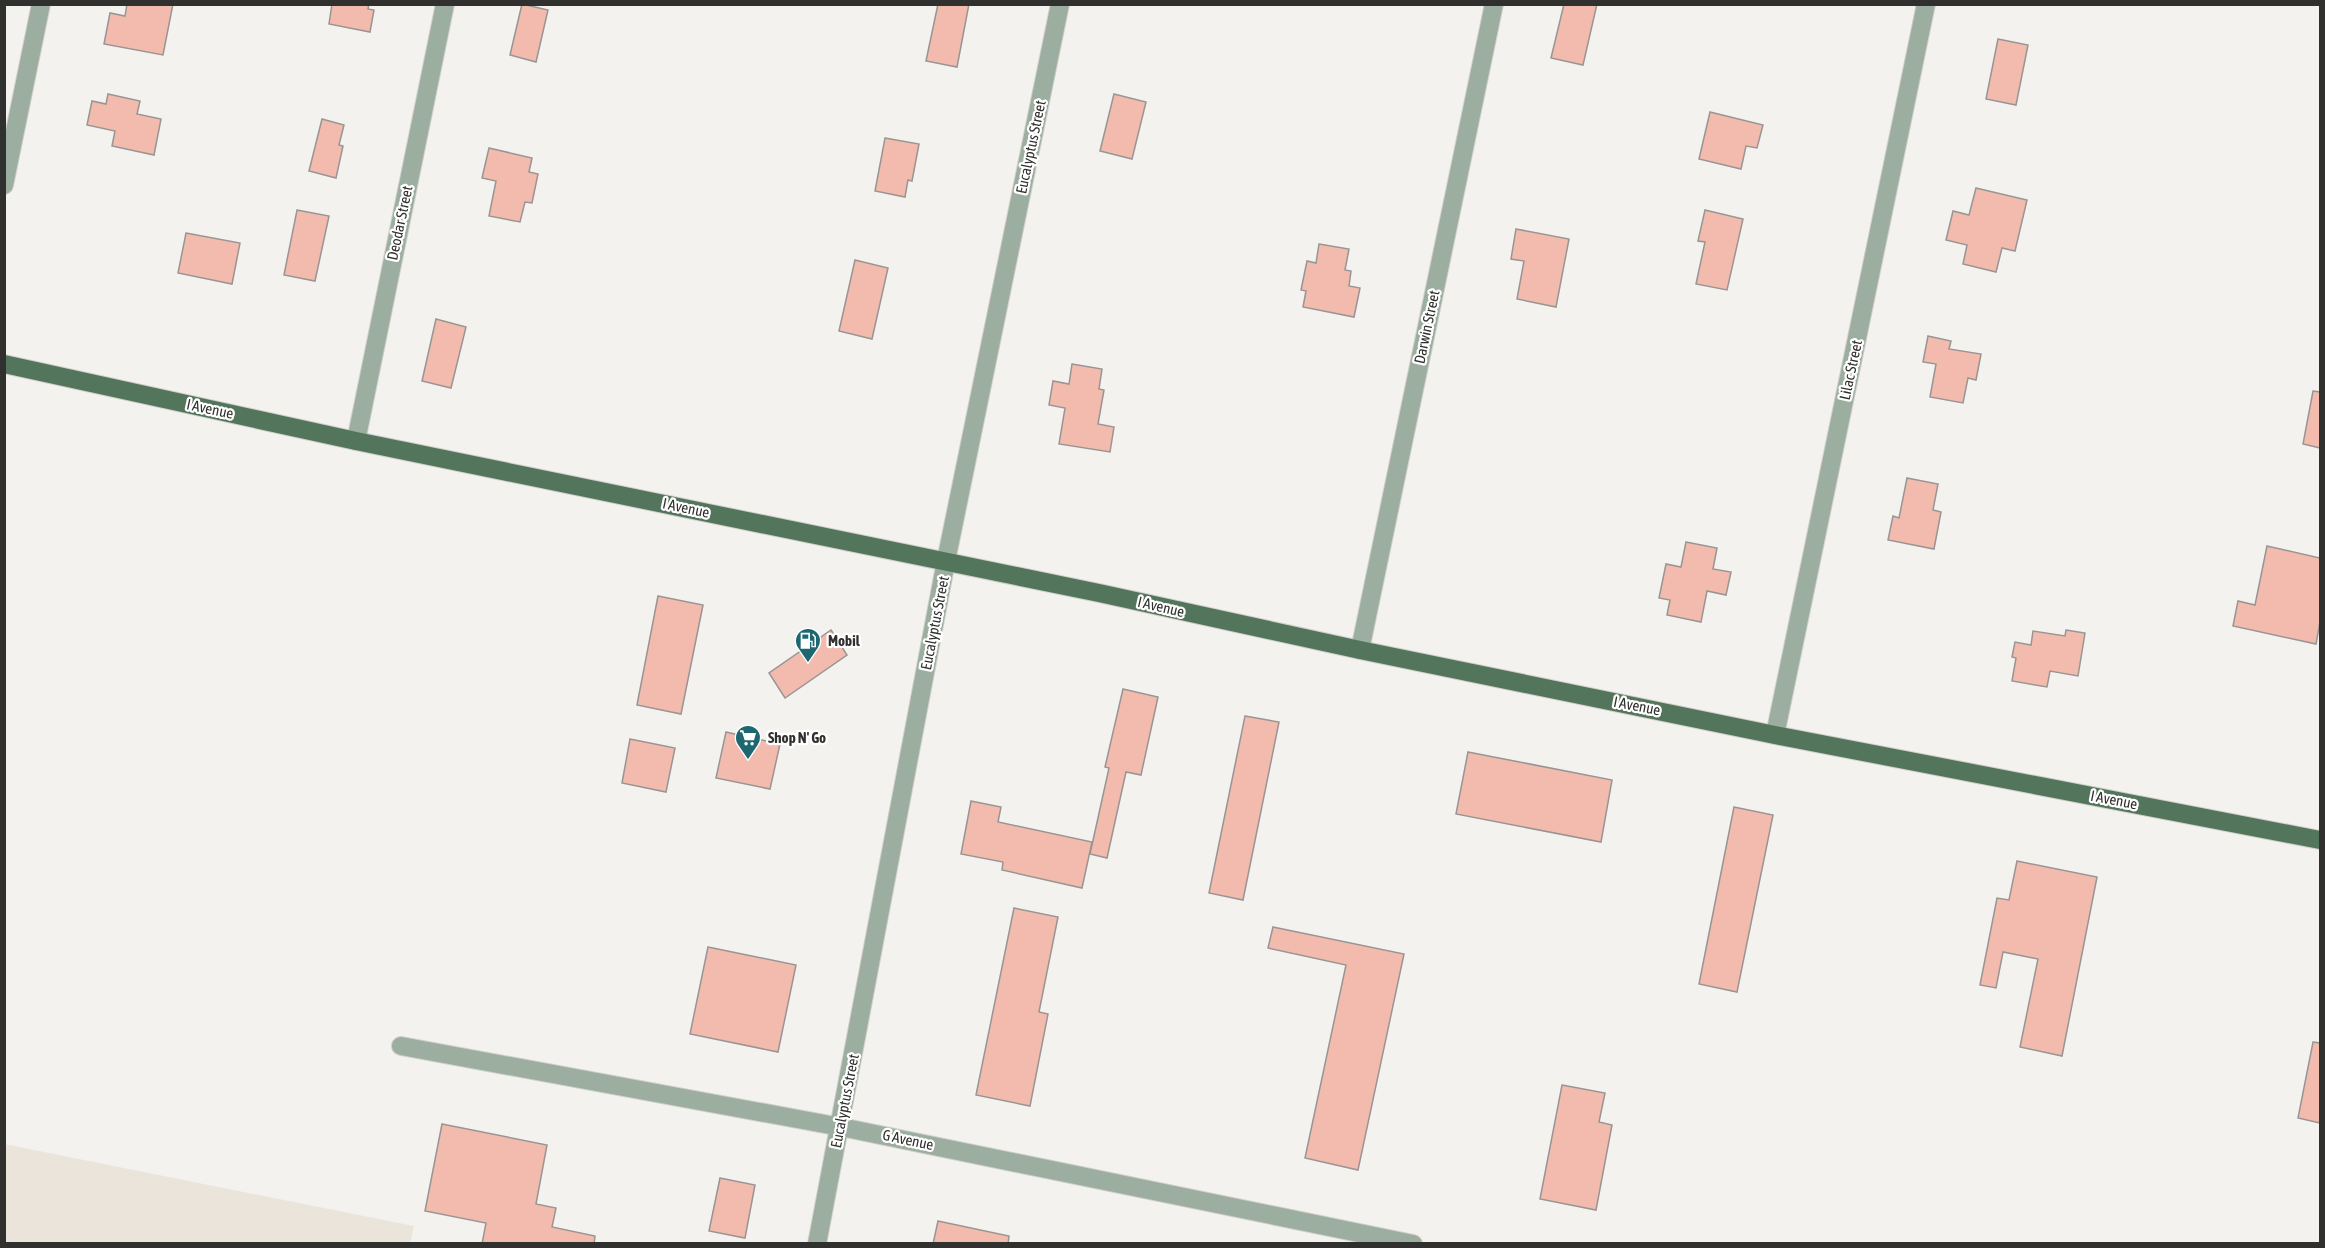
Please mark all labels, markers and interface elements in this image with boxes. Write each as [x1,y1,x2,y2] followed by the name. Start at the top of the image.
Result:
[1012,99,1049,195] street label: Eucalyptus Street
[383,184,416,262] street label: Deodar Street
[1410,289,1443,365] street label: Darwin Street
[1836,338,1865,401] street label: Lilac Street
[185,395,235,422] street label: I Avenue
[661,494,711,521] street label: I Avenue
[917,575,952,671] street label: Eucalyptus Street
[1136,593,1186,620] street label: I Avenue
[793,626,823,664] fuel station icon: Mobil
[828,632,861,649] place label: Mobil
[1612,693,1662,718] street label: I Avenue
[733,723,763,761] supermarket icon: Shop N' Go
[768,729,826,746] place label: Shop N' Go
[2089,787,2139,812] street label: I Avenue
[827,1053,862,1149] street label: Eucalyptus Street
[881,1126,935,1153] street label: G Avenue

